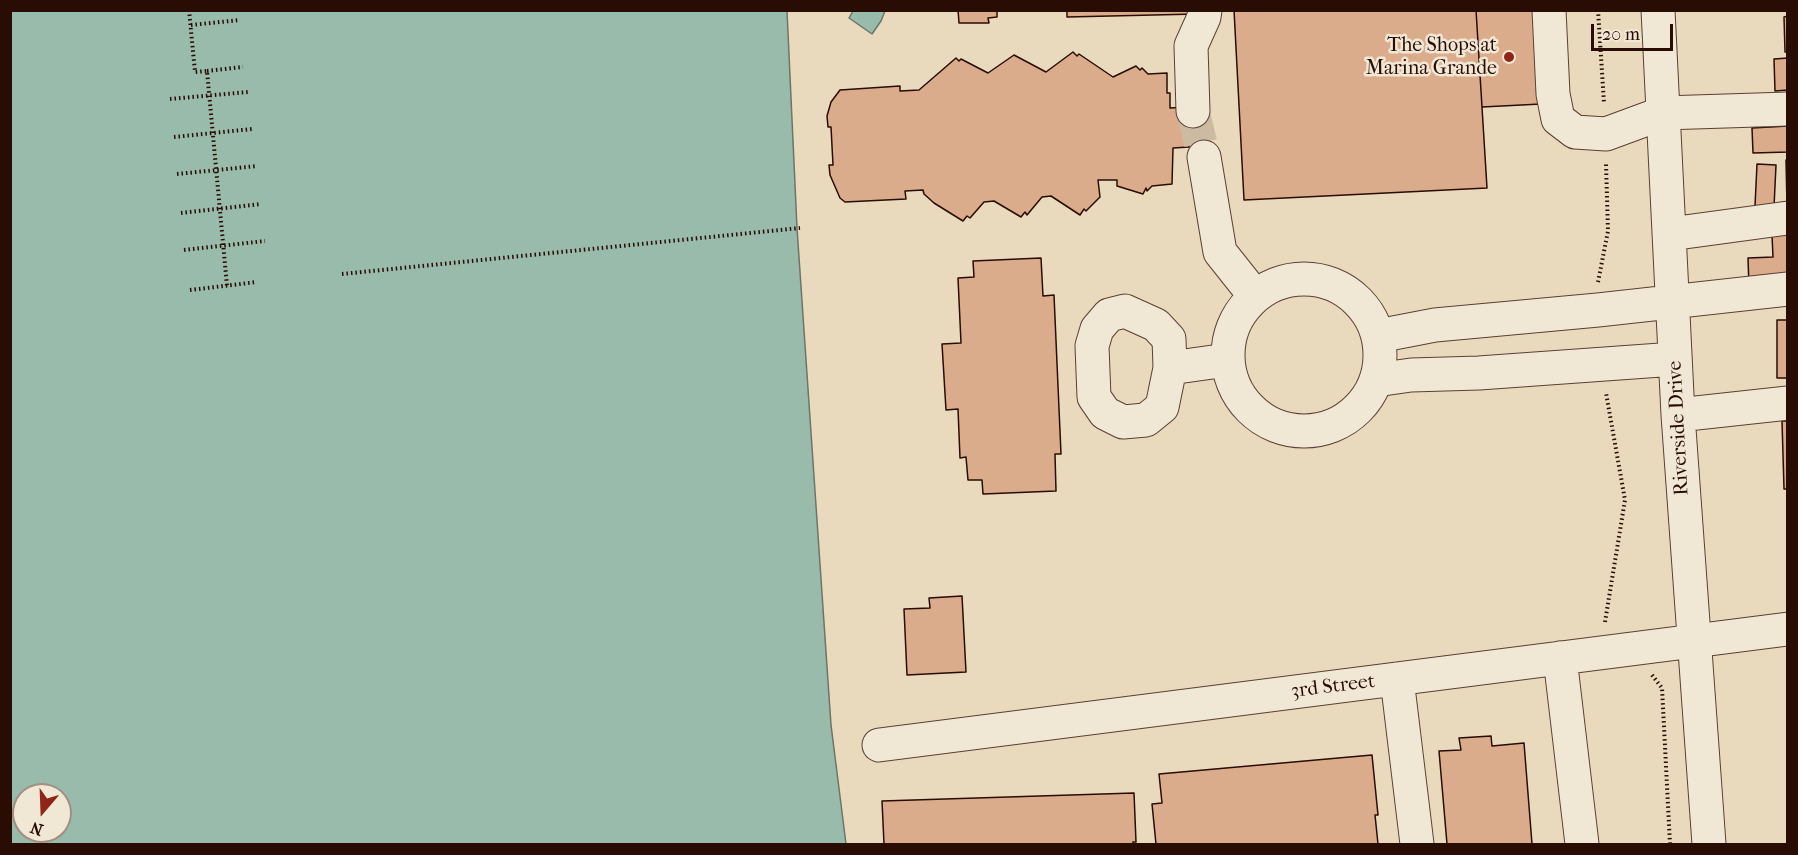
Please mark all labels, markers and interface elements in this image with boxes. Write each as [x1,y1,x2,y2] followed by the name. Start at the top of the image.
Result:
[1594,12,1676,50] scale bar
[1602,24,1640,45] text: 20 m
[1366,34,1497,81] place label: The Shops at Marina Grande
[1502,50,1516,64] marker: The Shops at Marina Grande
[1663,360,1695,496] street label: Riverside Drive
[1290,670,1376,704] street label: 3rd Street
[12,783,72,843] north arrow
[28,818,45,840] text: N

